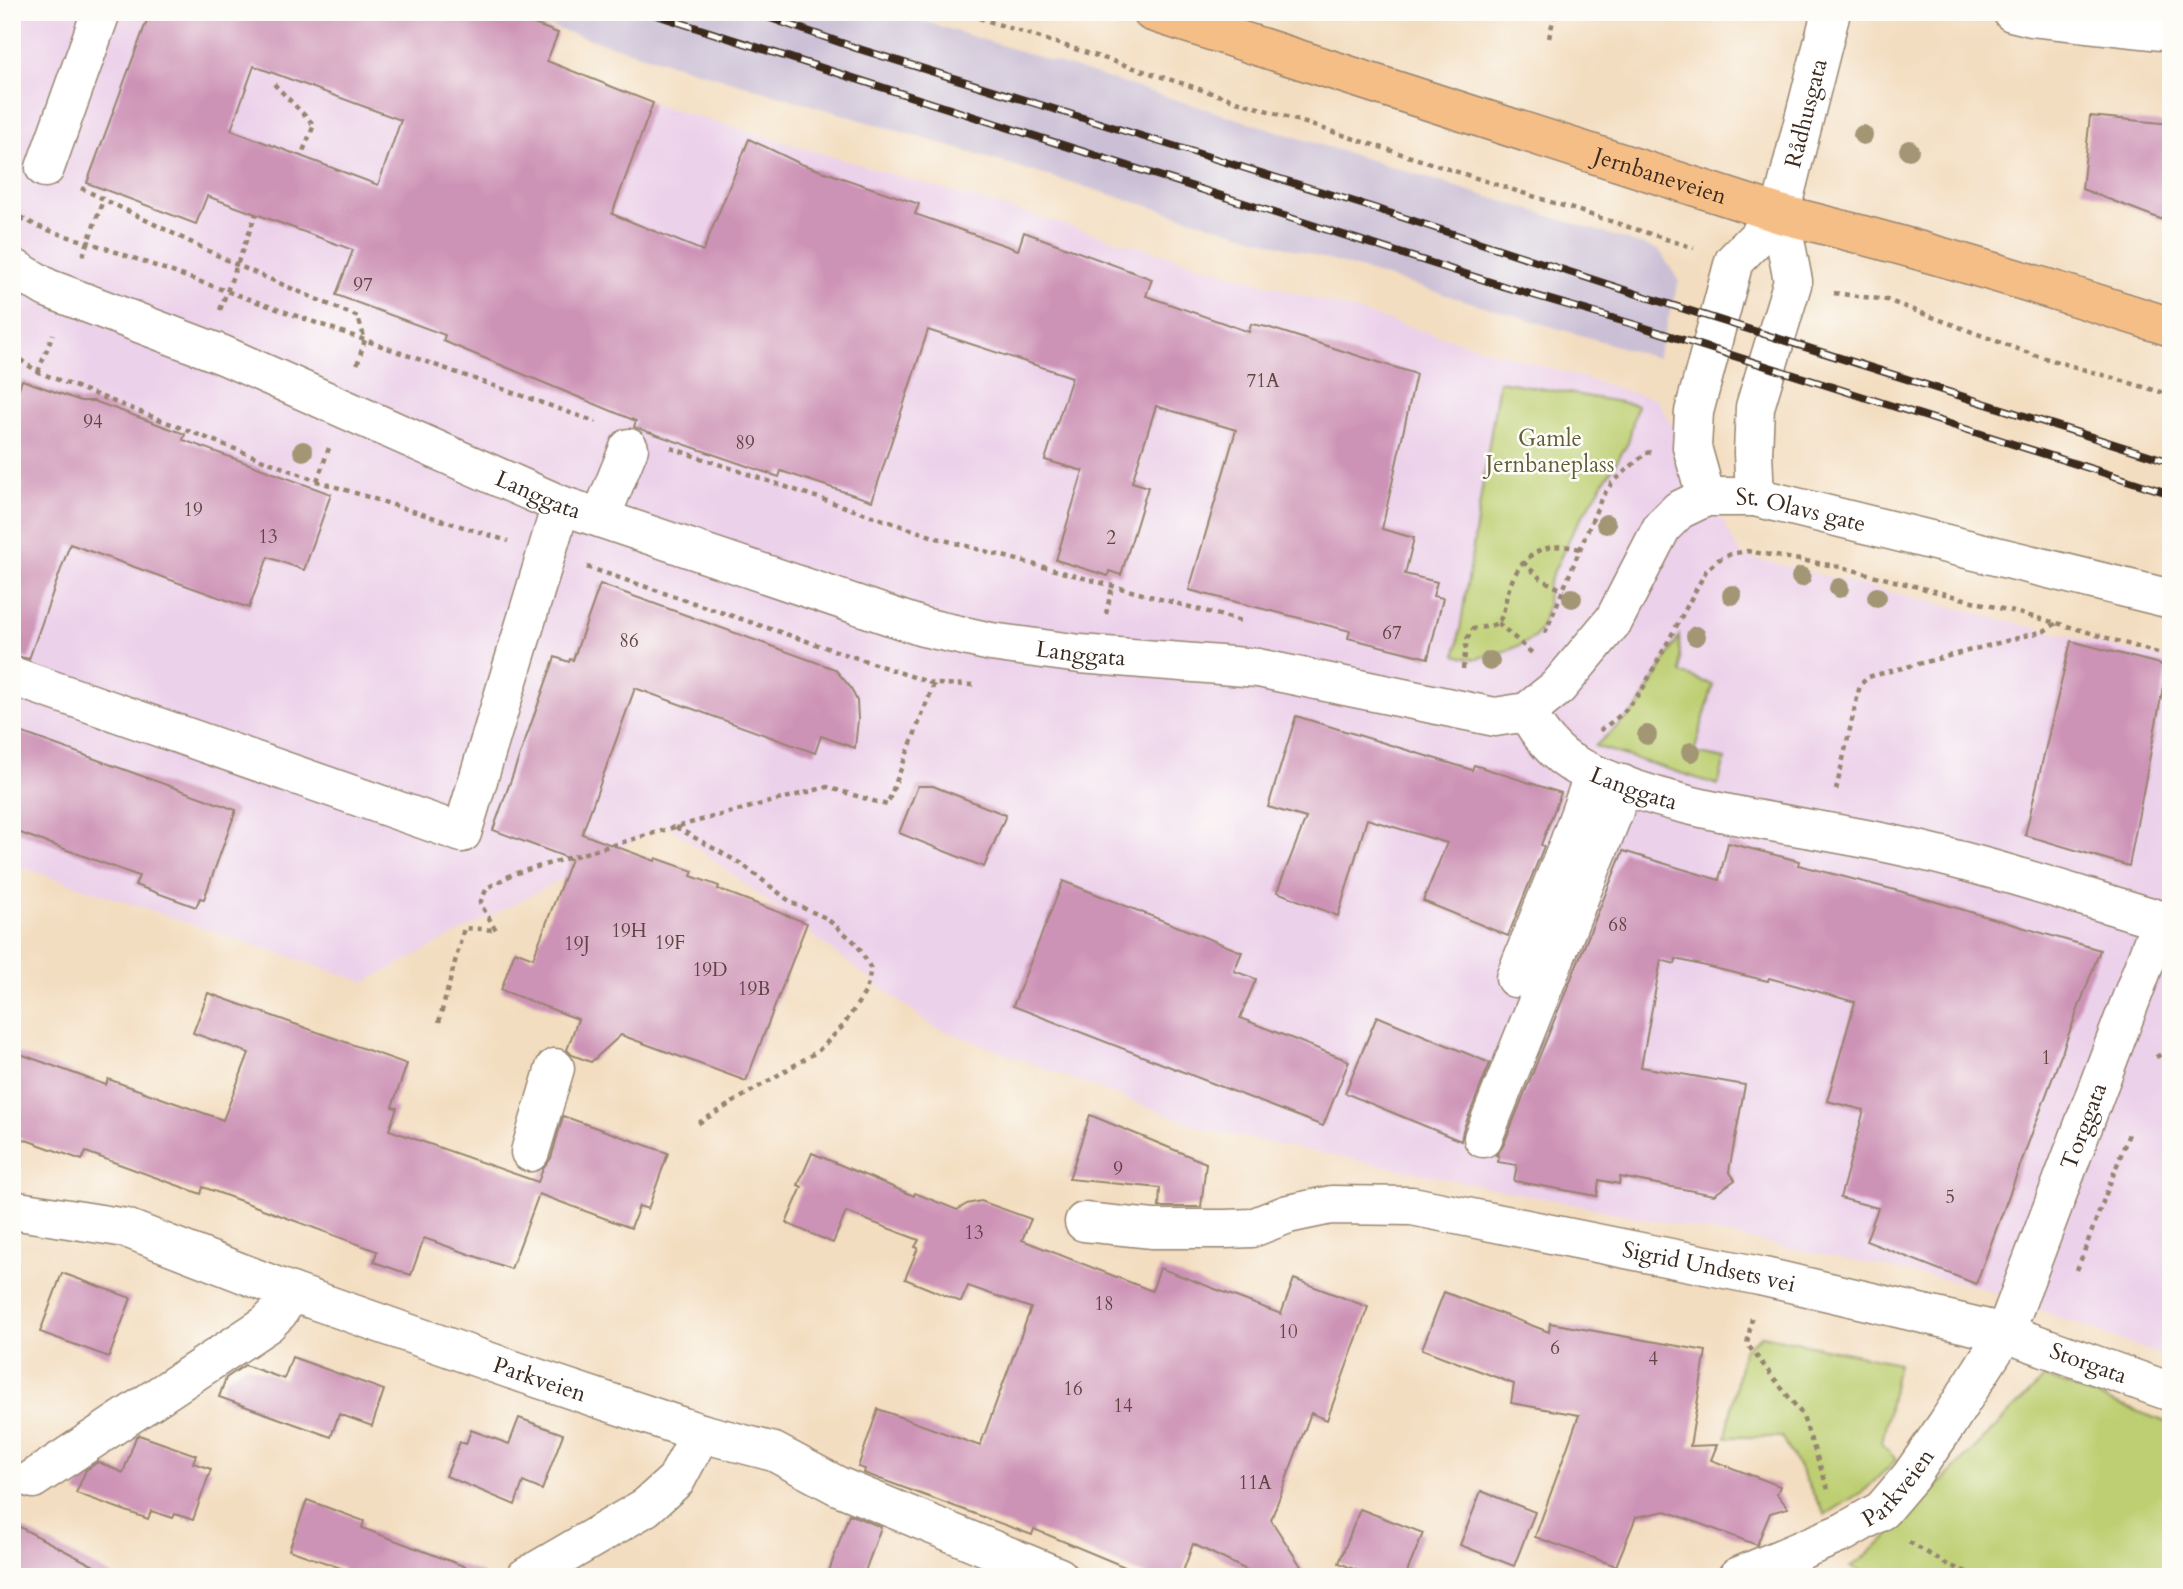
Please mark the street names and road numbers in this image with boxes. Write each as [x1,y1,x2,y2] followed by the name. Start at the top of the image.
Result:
[1777,55,1835,171] street label: Rådhusgata
[1587,139,1730,212] street label: Jernbaneveien
[491,463,585,527] street label: Langgata
[1736,482,1869,540] street label: St. Olavs gate
[1034,633,1127,674] street label: Langgata
[1585,759,1681,817] street label: Langgata
[2053,1078,2114,1174] street label: Torggata
[1620,1234,1799,1300] street label: Sigrid Undsets vei
[2046,1335,2131,1391] street label: Storgata
[489,1349,590,1409] street label: Parkveien
[1856,1442,1942,1534] street label: Parkveien

